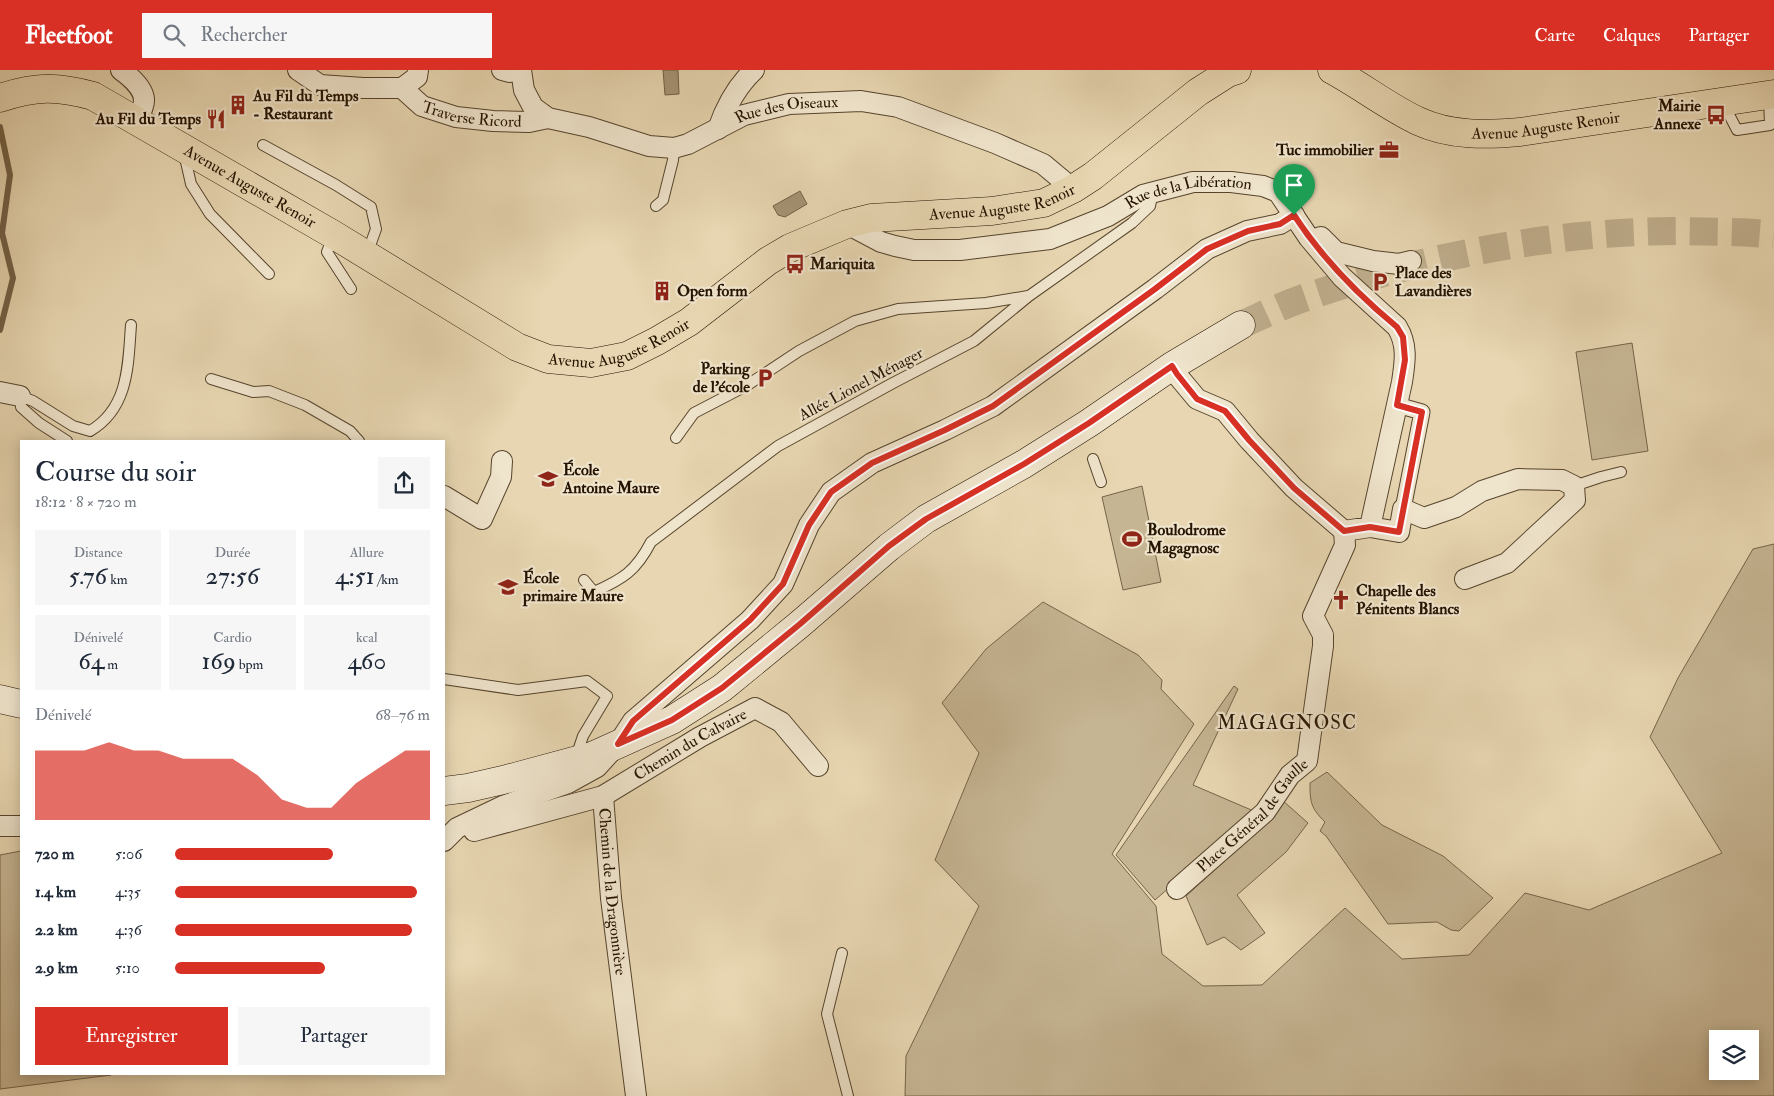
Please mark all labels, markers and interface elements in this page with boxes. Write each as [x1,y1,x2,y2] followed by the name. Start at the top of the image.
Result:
[142,13,492,58] search box
[25,20,112,51] text: Fleetfoot
[160,21,188,49] icon: search
[200,23,287,47] text: Rechercher
[1534,24,1575,47] text: Carte
[1603,24,1660,47] text: Calques
[1688,24,1749,47] text: Partager
[252,86,359,124] place label: Au Fil du Temps - Restaurant
[731,92,839,128] street label: Rue des Oiseaux
[227,94,249,116] building icon: Au Fil du Temps - Restaurant
[1653,96,1701,134] place label: Mairie Annexe
[420,97,522,132] street label: Traverse Ricord
[1705,104,1727,126] bus stop icon: Mairie Annexe
[1470,107,1621,144] street label: Avenue Auguste Renoir
[205,108,227,130] restaurant icon: Au Fil du Temps
[95,109,202,130] place label: Au Fil du Temps
[1378,139,1400,161] office icon: Tuc immobilier
[179,140,320,233] street label: Avenue Auguste Renoir
[1275,140,1375,160] place label: Tuc immobilier
[1273,164,1315,215] pin
[1280,171,1308,199] icon: arrive
[1121,172,1253,213] street label: Rue de la Libération
[927,179,1079,225] street label: Avenue Auguste Renoir
[784,253,806,275] bus stop icon: Mariquita
[809,254,875,275] place label: Mariquita
[1395,263,1472,301] place label: Place des Lavandières
[1369,271,1391,293] parking icon: Place des Lavandières
[651,280,673,302] building icon: Open form
[677,281,748,302] place label: Open form
[547,314,693,373] street label: Avenue Auguste Renoir
[794,343,927,426] street label: Allée Lionel Ménager
[693,359,751,397] place label: Parking de l'école
[754,367,776,389] parking icon: Parking de l'école
[35,455,196,490] text: Course du soir
[378,457,430,509] button: share
[562,459,660,498] place label: École Antoine Maure
[537,468,559,490] school or university icon: École Antoine Maure
[35,492,137,512] text: 18:12 · 8 × 720 m
[1146,520,1226,559] place label: Boulodrome Magagnosc
[1121,528,1143,550] sports icon: Boulodrome Magagnosc
[74,544,123,561] text: Distance
[215,544,250,561] text: Durée
[350,544,384,561] text: Allure
[69,561,107,592] text: 5.76
[206,561,259,592] text: 27:56
[335,561,375,592] text: 4:51
[522,567,624,607] place label: École primaire Maure
[107,571,128,588] text: km
[375,571,399,588] text: /km
[497,576,519,598] school or university icon: École primaire Maure
[1356,581,1460,619] place label: Chapelle des Pénitents Blancs
[1330,589,1352,611] church icon: Chapelle des Pénitents Blancs
[74,629,123,646] text: Dénivelé
[213,629,252,646] text: Cardio
[356,629,378,646] text: kcal
[78,646,104,677] text: 64
[202,646,236,677] text: 169
[347,646,386,677] text: 460
[104,656,118,673] text: m
[236,656,263,673] text: bpm
[630,704,750,785] street label: Chemin du Calvaire
[35,705,91,725] text: Dénivelé
[375,705,430,725] text: 68–76 m
[1217,711,1357,735] district label: MAGAGNOSC
[1193,754,1313,877] street label: Place Général de Gaulle
[594,807,631,977] street label: Chemin de la Dragonnière
[35,844,74,864] text: 720 m
[115,844,142,864] text: 5:06
[35,882,76,902] text: 1.4 km
[115,882,141,902] text: 4:35
[35,920,78,940] text: 2.2 km
[115,920,142,940] text: 4:36
[35,958,78,978] text: 2.9 km
[115,958,140,978] text: 5:10
[35,1007,228,1065] button: Enregistrer
[238,1007,430,1065] button: Partager
[1709,1030,1759,1080] map controls
[1709,1030,1759,1080] button: layers

